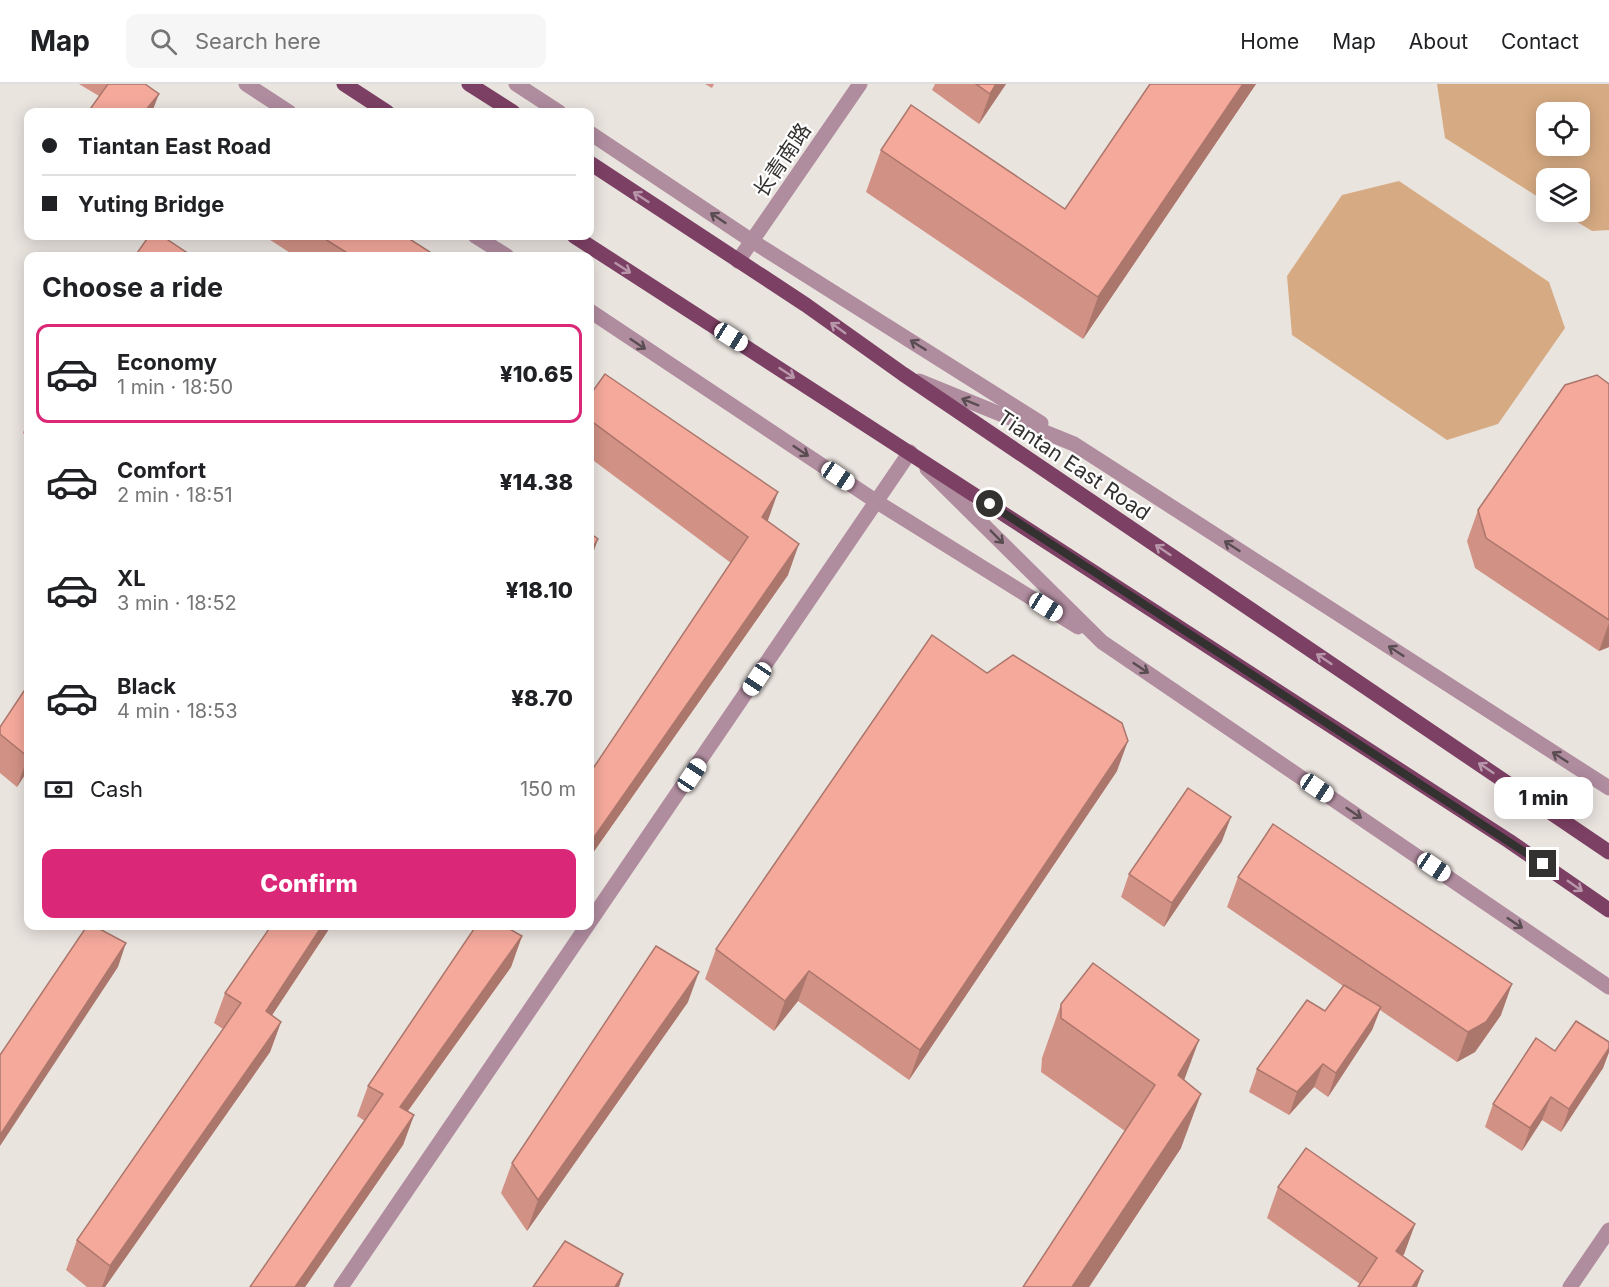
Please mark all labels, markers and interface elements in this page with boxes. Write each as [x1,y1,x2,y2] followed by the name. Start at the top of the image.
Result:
[126,14,546,68] search box
[30,24,90,58] text: Map
[147,25,180,58] icon: search
[195,28,321,54] text: Search here
[1240,29,1299,54] text: Home
[1332,29,1376,54] text: Map
[1409,29,1468,54] text: About
[1501,29,1579,54] text: Contact
[1536,102,1590,222] map controls
[1536,102,1590,156] button: locate
[748,118,816,202] street label: 长青南路
[78,133,271,159] text: Tiantan East Road
[1536,168,1590,222] button: layers
[633,190,650,202] one-way arrow
[78,191,224,217] text: Yuting Bridge
[710,211,727,223] one-way arrow
[615,261,632,274] one-way arrow
[42,271,223,304] text: Choose a ride
[711,320,751,354] car
[830,322,847,334] one-way arrow
[630,337,647,350] one-way arrow
[910,339,926,351] one-way arrow
[45,347,99,401] icon: car
[117,349,217,375] text: Economy
[500,361,573,387] text: ¥10.65
[779,367,795,379] one-way arrow
[117,375,233,399] text: 1 min · 18:50
[961,396,980,407] one-way arrow
[993,405,1155,525] street label: Tiantan East Road
[792,445,809,457] one-way arrow
[45,455,99,509] icon: car
[117,457,206,483] text: Comfort
[818,458,858,494] car
[500,469,573,495] text: ¥14.38
[117,483,233,507] text: 2 min · 18:51
[976,490,1003,517] route start
[989,530,1004,545] one-way arrow
[1224,539,1241,551] one-way arrow
[1155,544,1171,556] one-way arrow
[45,563,99,617] icon: car
[117,565,146,591] text: XL
[506,577,573,603] text: ¥18.10
[1026,590,1066,624] car
[117,591,237,615] text: 3 min · 18:52
[1388,645,1405,657] one-way arrow
[1317,653,1333,665] one-way arrow
[739,659,775,699] car
[1132,662,1148,674] one-way arrow
[45,671,99,725] icon: car
[117,673,176,699] text: Black
[511,685,573,711] text: ¥8.70
[117,699,238,723] text: 4 min · 18:53
[1552,750,1569,762] one-way arrow
[674,755,710,795] car
[1478,762,1495,774] one-way arrow
[1297,770,1337,806] car
[42,773,75,806] icon: cash
[90,776,143,802] text: Cash
[520,777,576,801] text: 150 m
[1494,777,1592,819] callout: 1 min
[1518,786,1569,810] text: 1 min
[1345,807,1362,819] one-way arrow
[42,849,576,918] button: Confirm
[1414,849,1454,885] car
[1529,850,1556,877] route end
[1566,880,1582,892] one-way arrow
[1507,917,1523,929] one-way arrow

